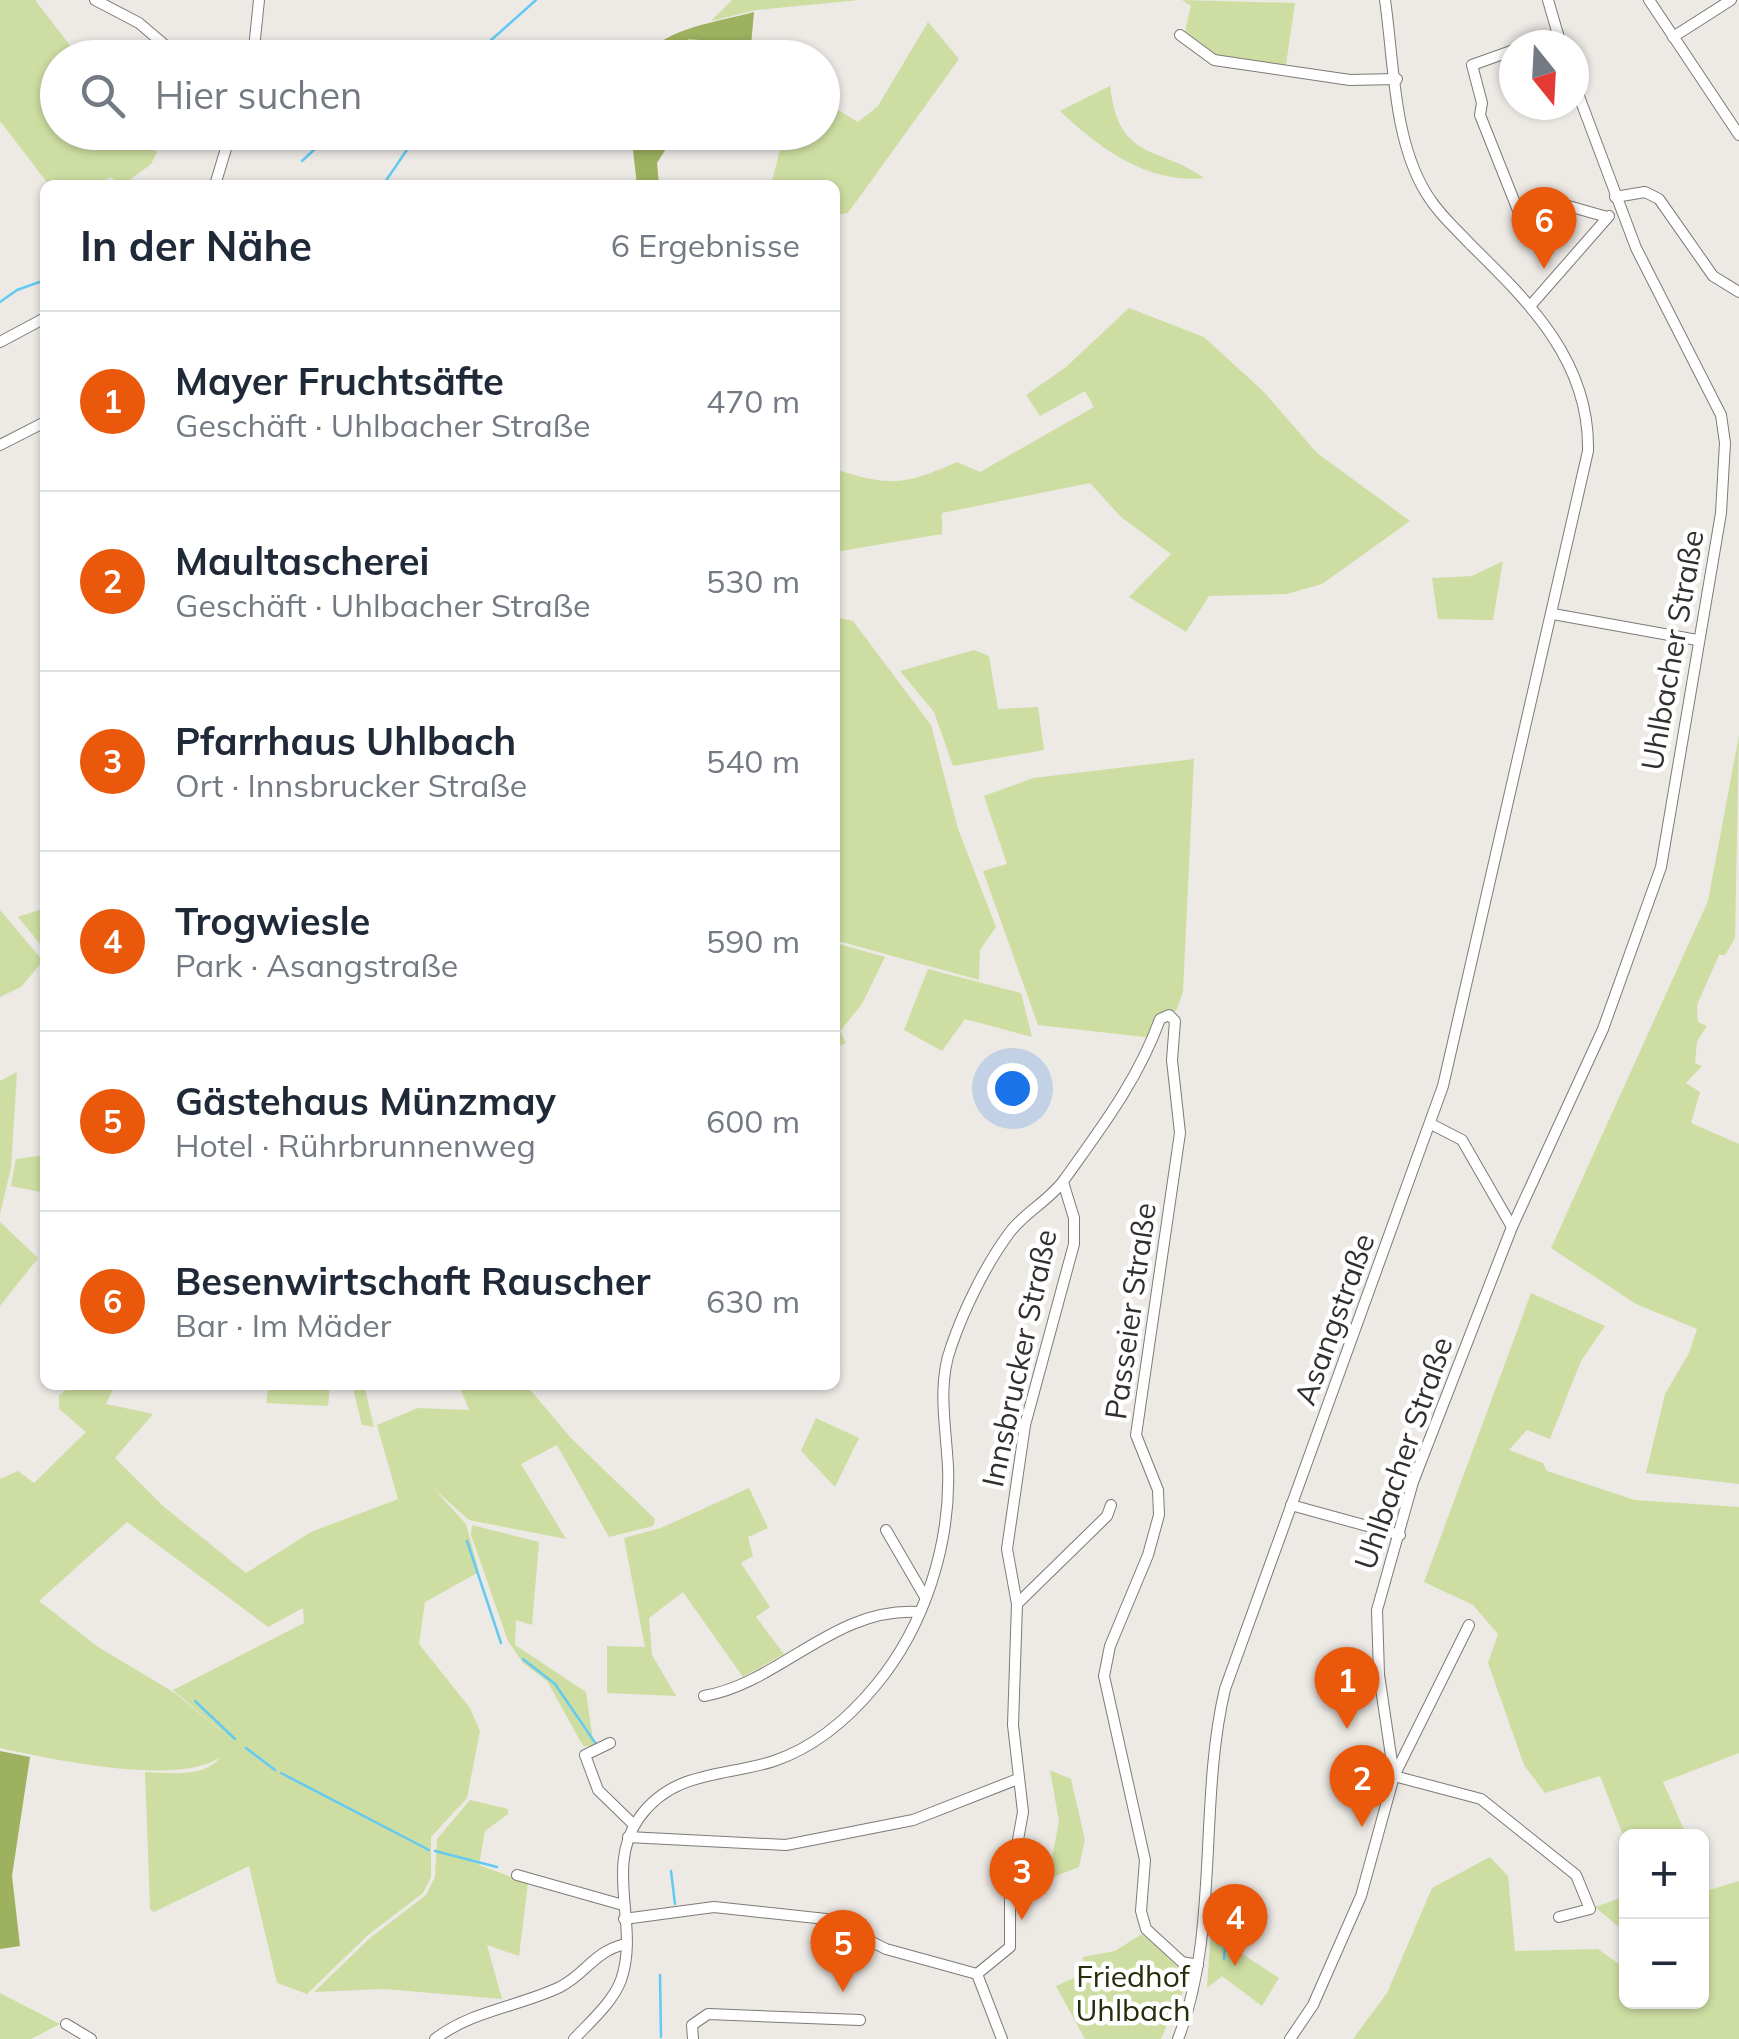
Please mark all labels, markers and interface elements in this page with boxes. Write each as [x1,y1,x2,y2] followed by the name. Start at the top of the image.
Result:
[1499,30,1589,120] north arrow
[40,40,840,150] search box
[75,68,130,123] icon: search
[155,71,362,119] text: Hier suchen
[1512,186,1576,269] pin: 6
[80,219,312,272] text: In der Nähe
[611,225,800,265] text: 6 Ergebnisse
[175,357,504,405] text: Mayer Fruchtsäfte
[103,381,122,421] text: 1
[706,381,800,421] text: 470 m
[175,405,590,445] text: Geschäft · Uhlbacher Straße
[1632,527,1712,773] street label: Uhlbacher Straße
[175,537,429,585] text: Maultascherei
[103,561,122,601] text: 2
[706,561,800,601] text: 530 m
[175,585,590,625] text: Geschäft · Uhlbacher Straße
[175,717,516,765] text: Pfarrhaus Uhlbach
[103,741,122,781] text: 3
[706,741,800,781] text: 540 m
[175,765,527,805] text: Ort · Innsbrucker Straße
[175,897,370,945] text: Trogwiesle
[103,921,122,961] text: 4
[706,921,800,961] text: 590 m
[175,945,458,985] text: Park · Asangstraße
[987,1063,1038,1114] your location
[175,1077,556,1125] text: Gästehaus Münzmay
[103,1101,122,1141] text: 5
[706,1101,800,1141] text: 600 m
[175,1125,536,1165] text: Hotel · Rührbrunnenweg
[1096,1200,1164,1422] street label: Passeier Straße
[973,1226,1065,1490] street label: Innsbrucker Straße
[1285,1228,1383,1410] street label: Asangstraße
[175,1257,650,1305] text: Besenwirtschaft Rauscher
[103,1281,122,1321] text: 6
[706,1281,800,1321] text: 630 m
[175,1305,391,1345] text: Bar · Im Mäder
[1345,1332,1461,1574] street label: Uhlbacher Straße
[1314,1646,1380,1729] pin: 1
[1330,1744,1394,1827] pin: 2
[1619,1829,1709,2009] map controls
[1619,1829,1709,1919] button: +
[990,1838,1054,1920] pin: 3
[1202,1884,1268,1966] pin: 4
[810,1910,876,1992] pin: 5
[1619,1919,1709,2009] button: −
[1075,1957,1191,2029] park label: Friedhof Uhlbach

